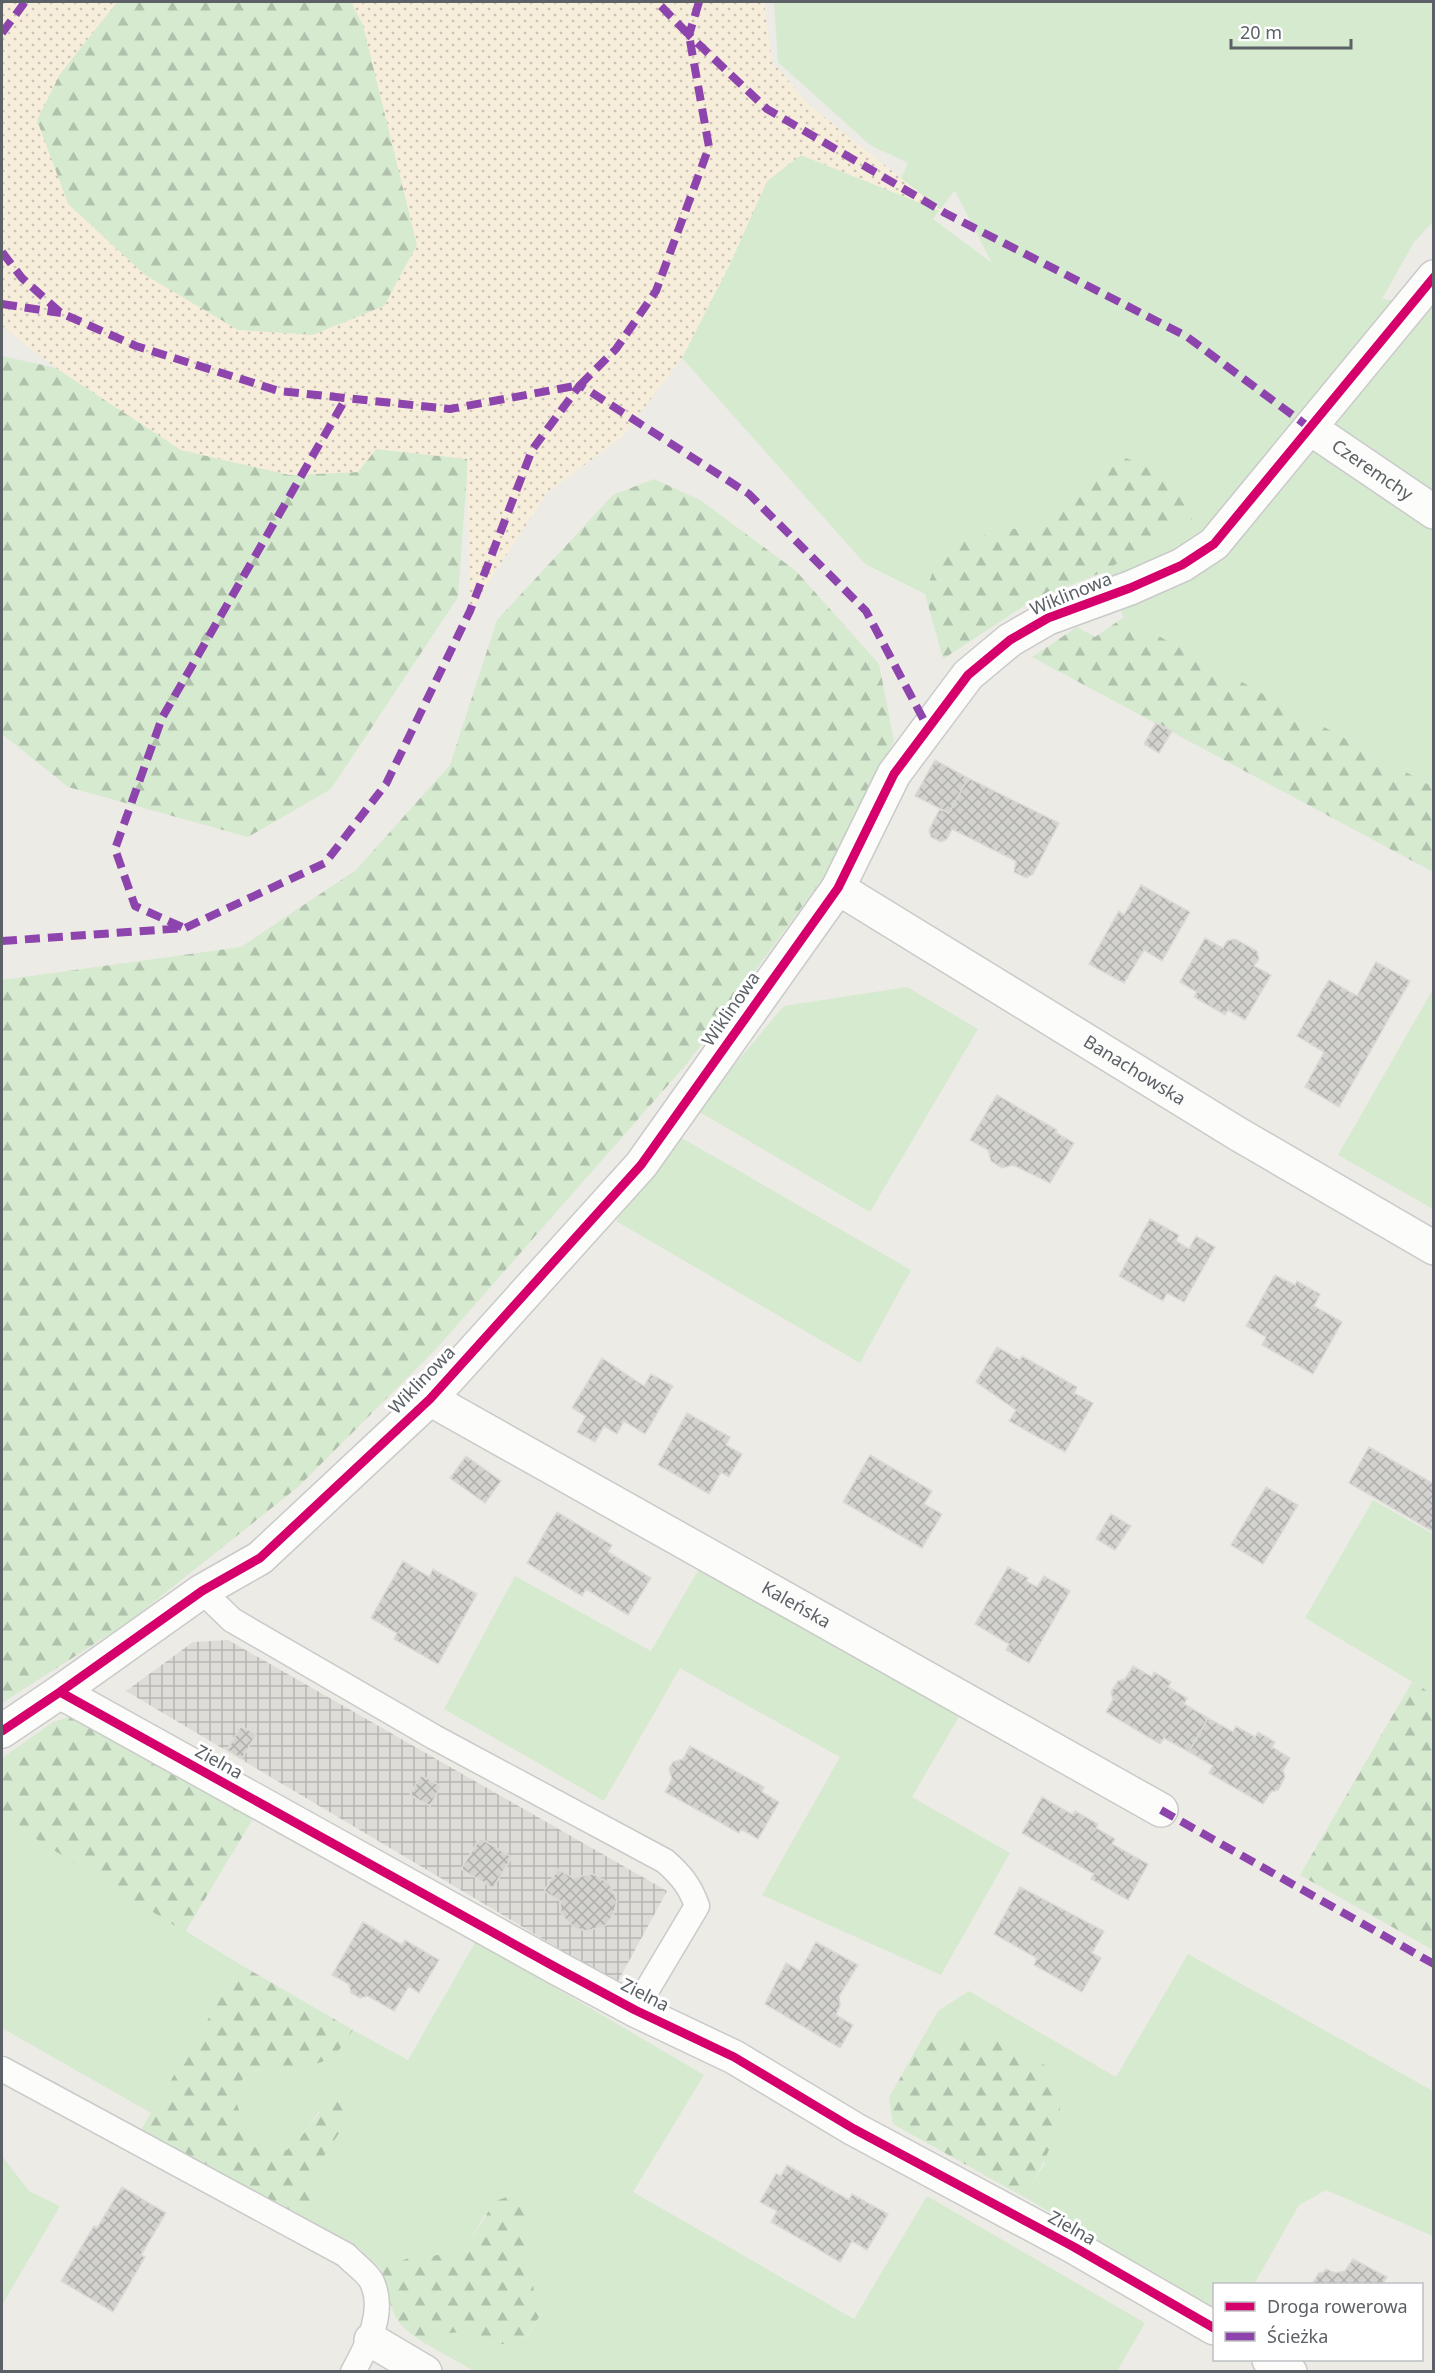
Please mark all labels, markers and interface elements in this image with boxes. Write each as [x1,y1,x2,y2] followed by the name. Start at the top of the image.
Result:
[1231,12,1351,50] scale bar
[1240,20,1282,44] text: 20 m
[1327,433,1419,506] street label: Czeremchy
[1026,566,1115,620] street label: Wiklinowa
[696,966,765,1051] street label: Wiklinowa
[1079,1029,1191,1110] street label: Banachowska
[383,1340,460,1419] street label: Wiklinowa
[758,1575,835,1633] street label: Kaleńska
[191,1738,248,1784] street label: Zielna
[617,1972,674,2016] street label: Zielna
[1044,2204,1101,2250] street label: Zielna
[1213,2283,1423,2361] legend
[1267,2294,1408,2318] text: Droga rowerowa
[1267,2324,1328,2348] text: Ścieżka

